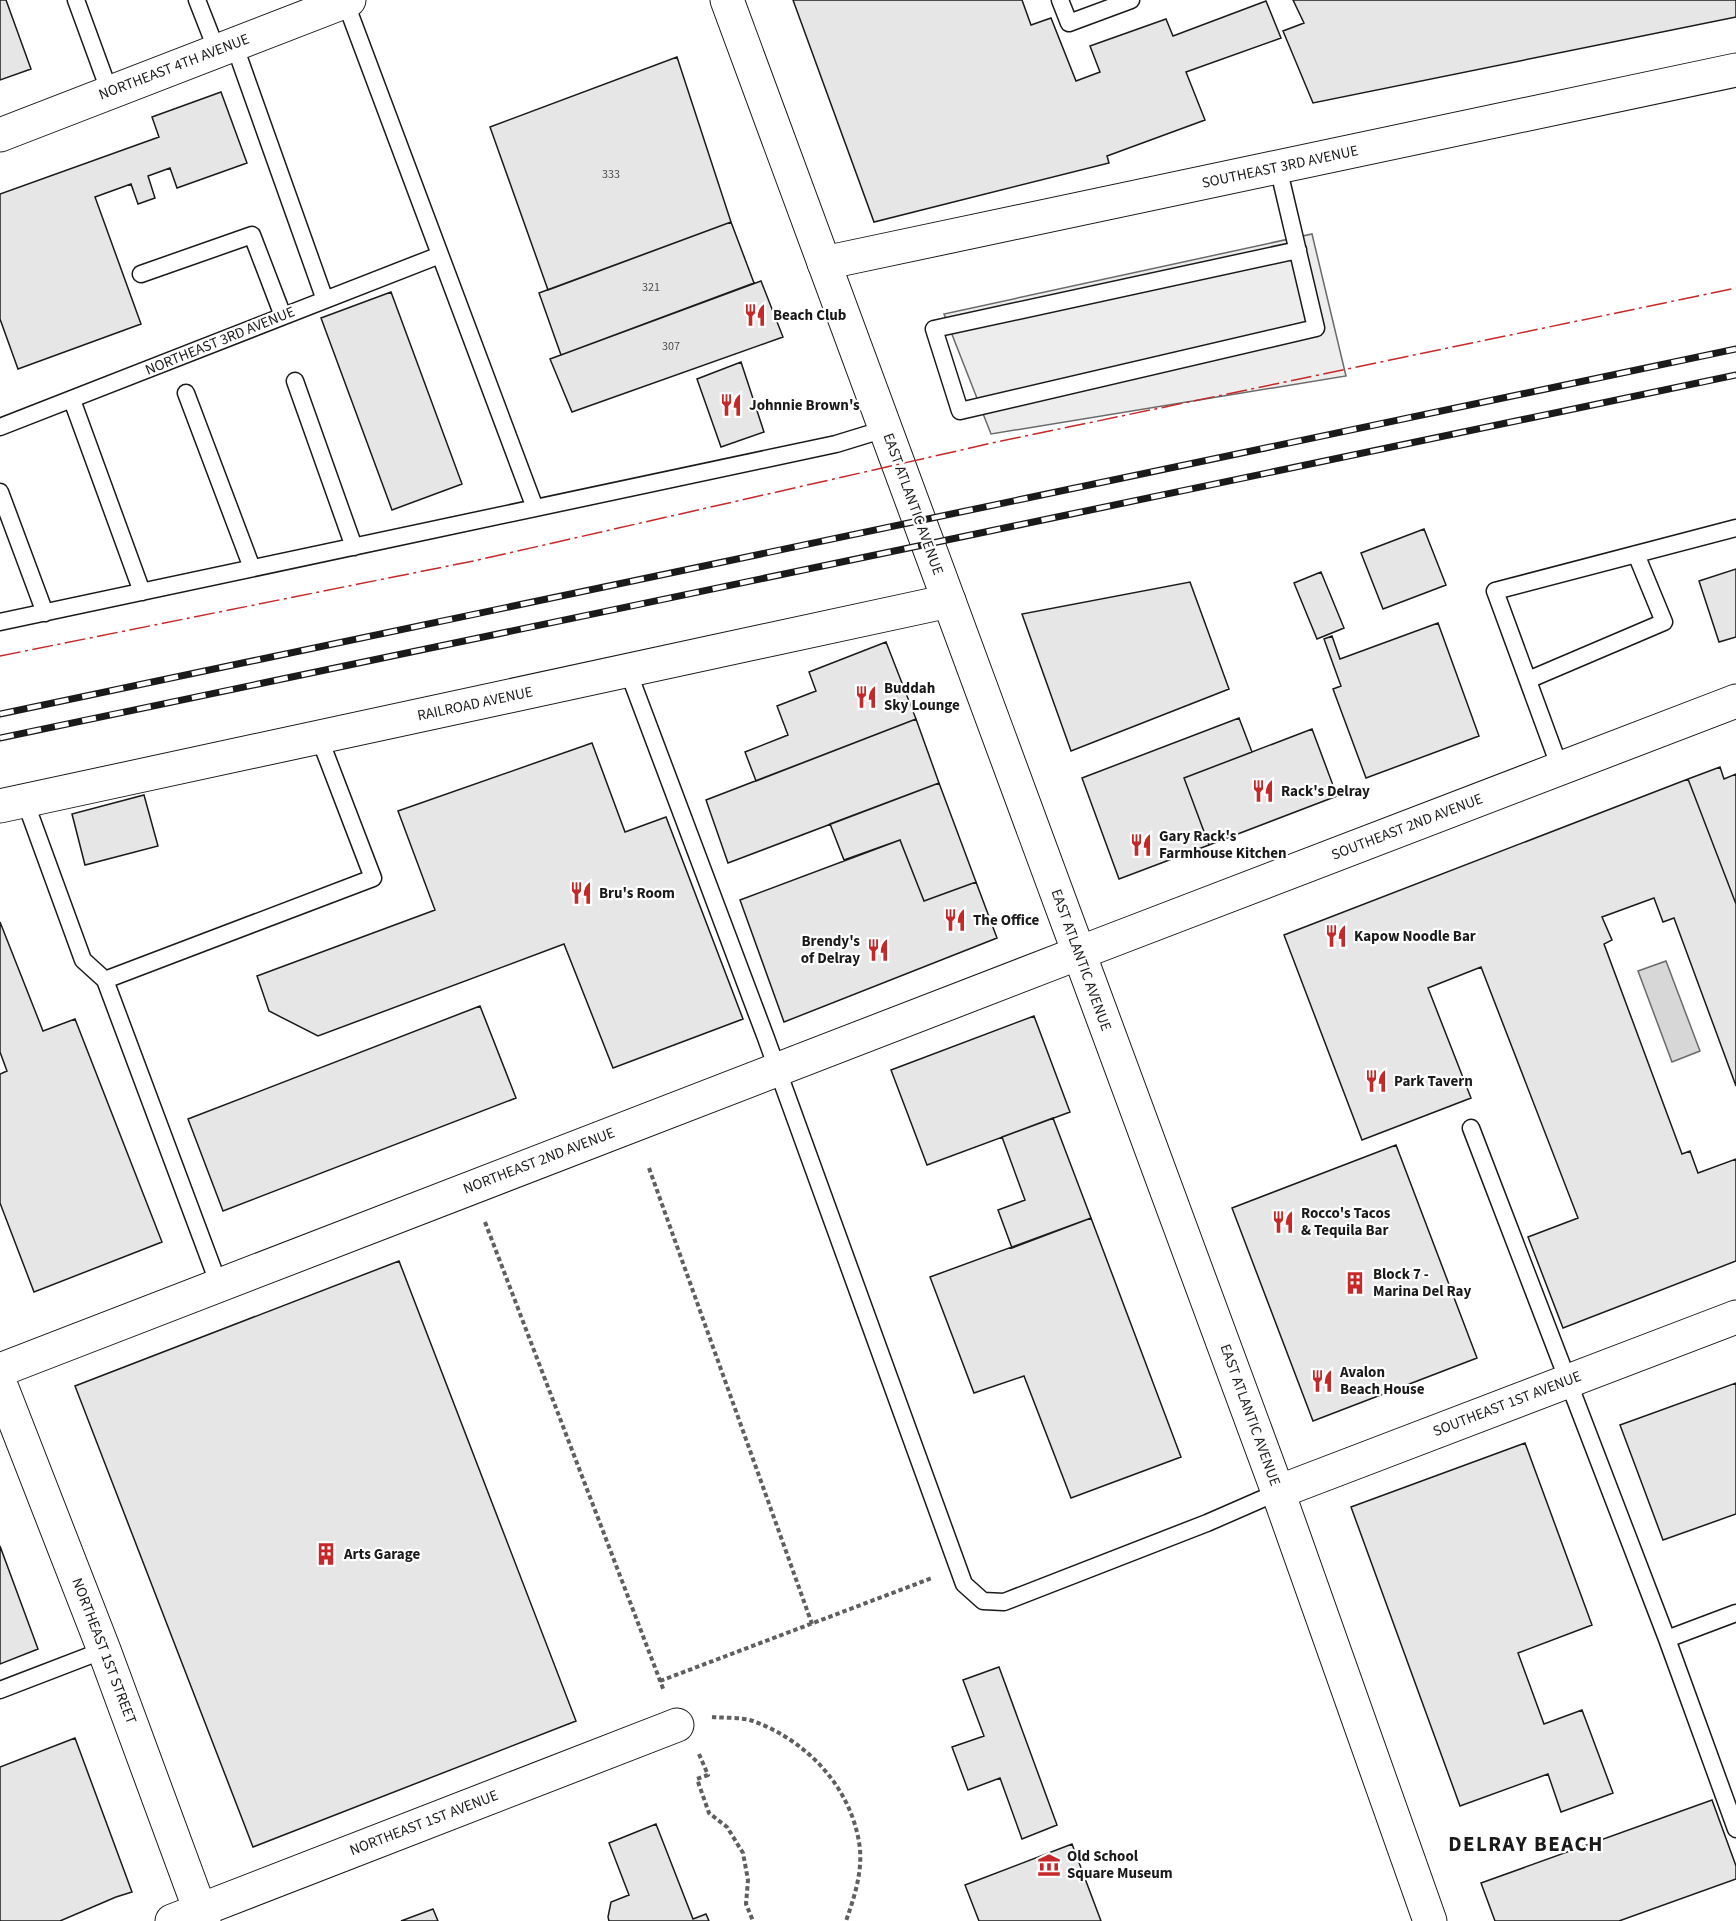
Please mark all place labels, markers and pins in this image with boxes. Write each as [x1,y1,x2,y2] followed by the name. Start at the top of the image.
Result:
[742,302,768,328] restaurant icon: Beach Club
[773,305,847,326] place label: Beach Club
[718,392,744,418] restaurant icon: Johnnie Brown's
[749,395,860,416] place label: Johnnie Brown's
[884,678,960,716] place label: Buddah Sky Lounge
[853,684,879,710] restaurant icon: Buddah Sky Lounge
[1250,778,1276,804] restaurant icon: Rack's Delray
[1281,781,1370,802] place label: Rack's Delray
[1159,826,1287,864] place label: Gary Rack's Farmhouse Kitchen
[1128,832,1154,858] restaurant icon: Gary Rack's Farmhouse Kitchen
[568,880,594,906] restaurant icon: Bru's Room
[599,883,675,904] place label: Bru's Room
[942,907,968,933] restaurant icon: The Office
[973,910,1040,931] place label: The Office
[1323,923,1349,949] restaurant icon: Kapow Noodle Bar
[1354,926,1476,947] place label: Kapow Noodle Bar
[801,931,860,969] place label: Brendy's of Delray
[865,937,891,963] restaurant icon: Brendy's of Delray
[1363,1068,1389,1094] restaurant icon: Park Tavern
[1394,1071,1473,1092] place label: Park Tavern
[1301,1203,1391,1241] place label: Rocco's Tacos & Tequila Bar
[1270,1209,1296,1235] restaurant icon: Rocco's Tacos & Tequila Bar
[1373,1264,1471,1302] place label: Block 7 - Marina Del Ray
[1342,1270,1368,1296] building icon: Block 7 - Marina Del Ray
[1339,1362,1425,1400] place label: Avalon Beach House
[1309,1368,1335,1394] restaurant icon: Avalon Beach House
[313,1541,339,1567] building icon: Arts Garage
[343,1544,420,1565] place label: Arts Garage
[1067,1846,1173,1884] place label: Old School Square Museum
[1036,1852,1062,1878] museum icon: Old School Square Museum

